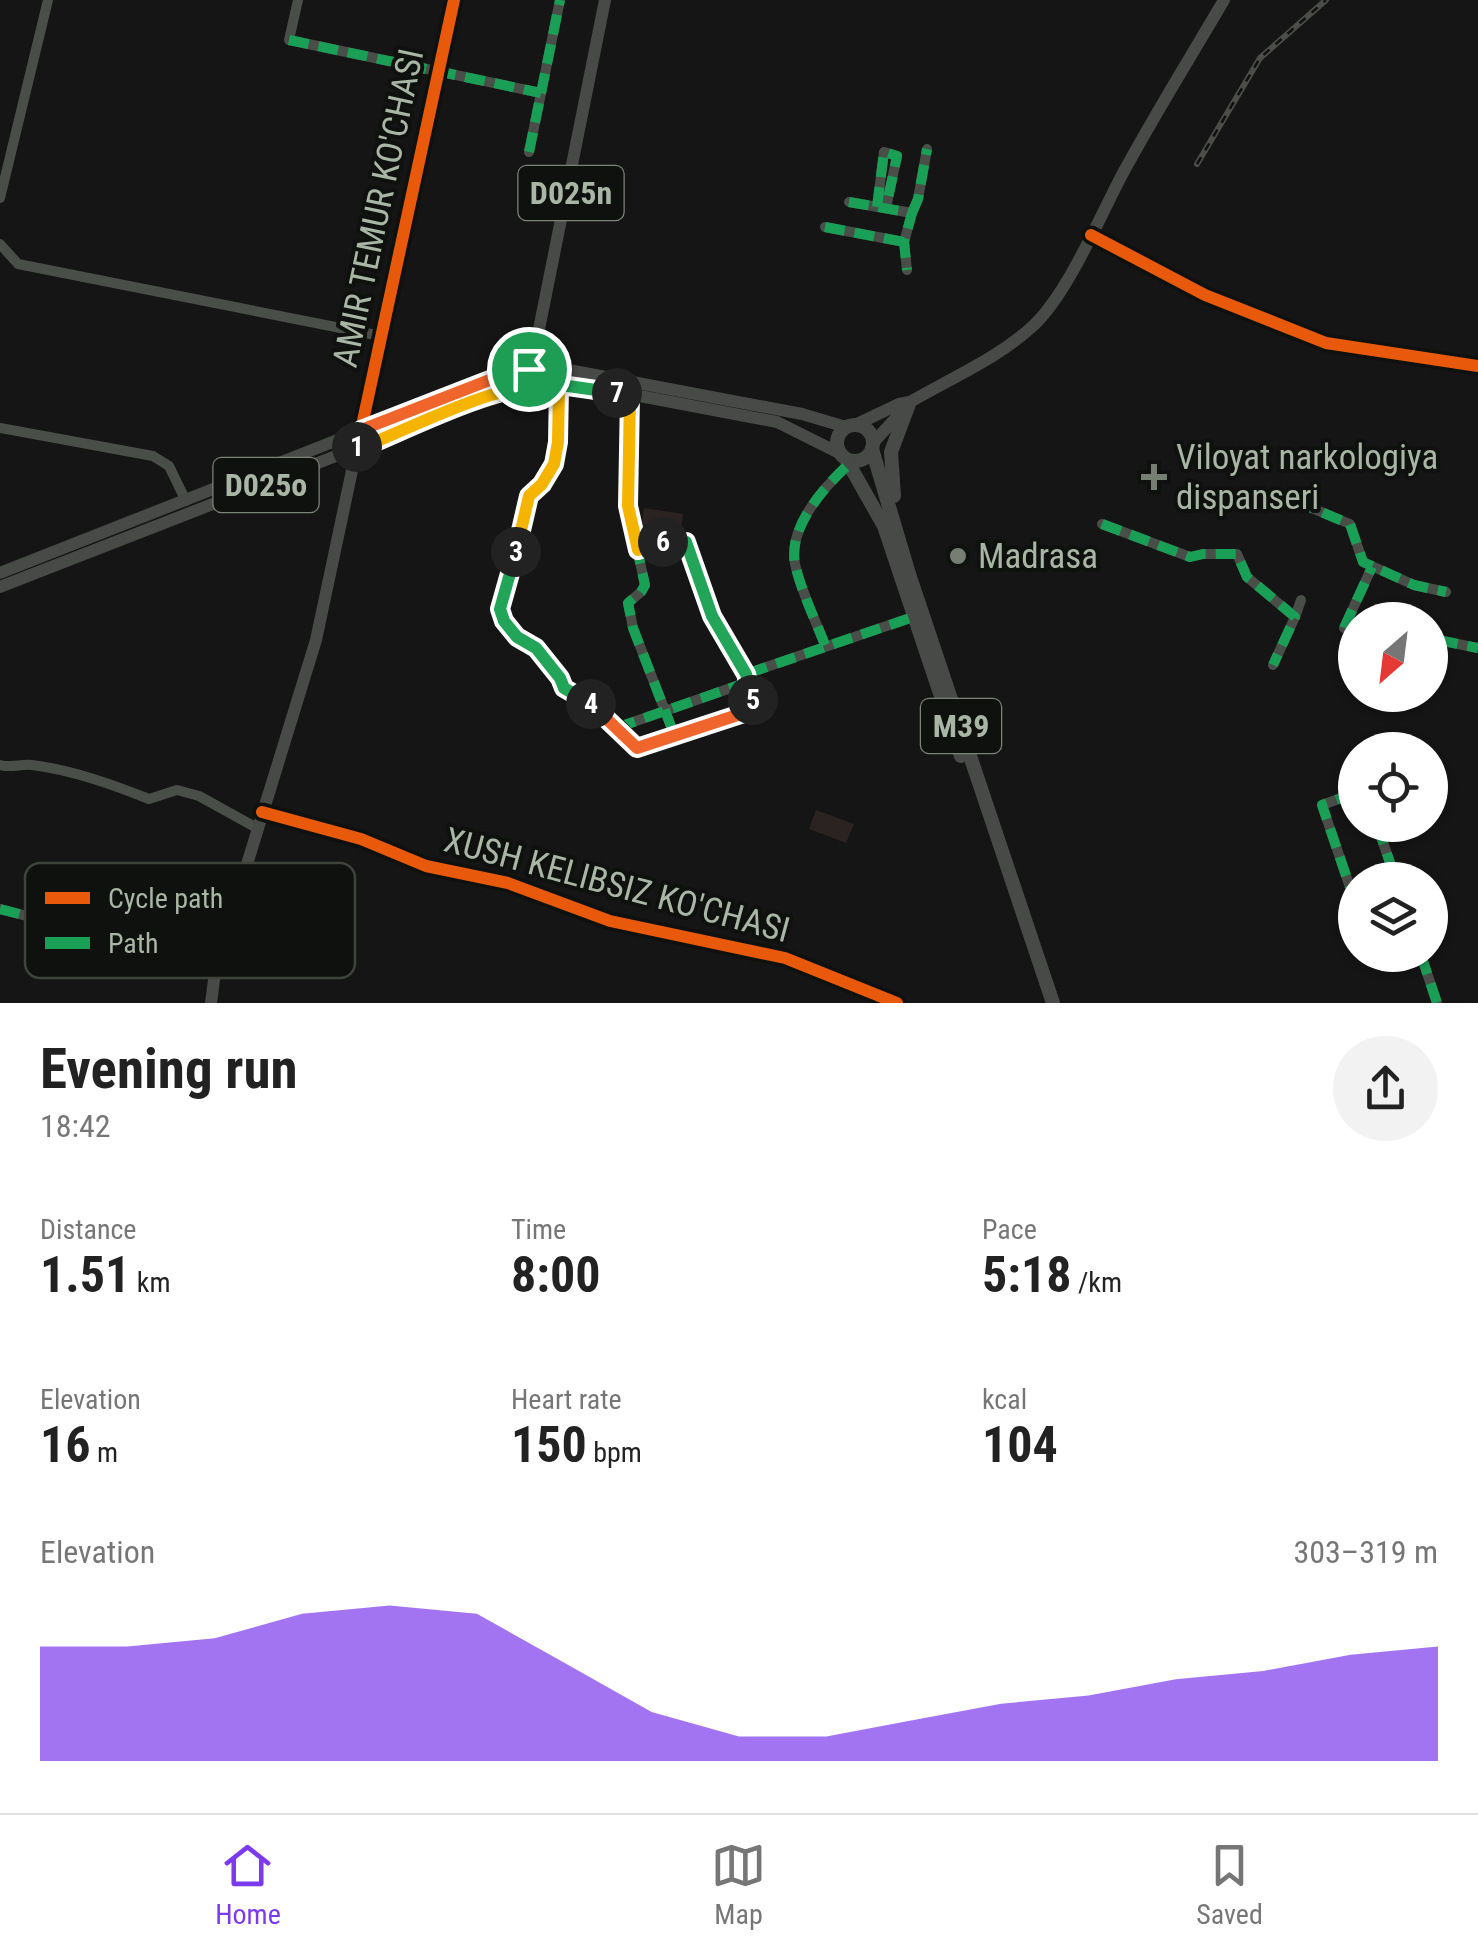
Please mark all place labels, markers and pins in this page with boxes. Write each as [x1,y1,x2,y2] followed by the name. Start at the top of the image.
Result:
[487,327,572,412] pin
[592,368,642,418] pin: 7
[332,422,382,472] pin: 1
[1176,437,1438,518] place label: Viloyat narkologiya dispanseri
[1141,464,1167,490] marker: Viloyat narkologiya dispanseri
[638,517,688,567] pin: 6
[491,527,541,577] pin: 3
[978,536,1098,577] place label: Madrasa
[947,545,969,567] marker: Madrasa
[728,675,778,725] pin: 5
[566,679,616,729] pin: 4

